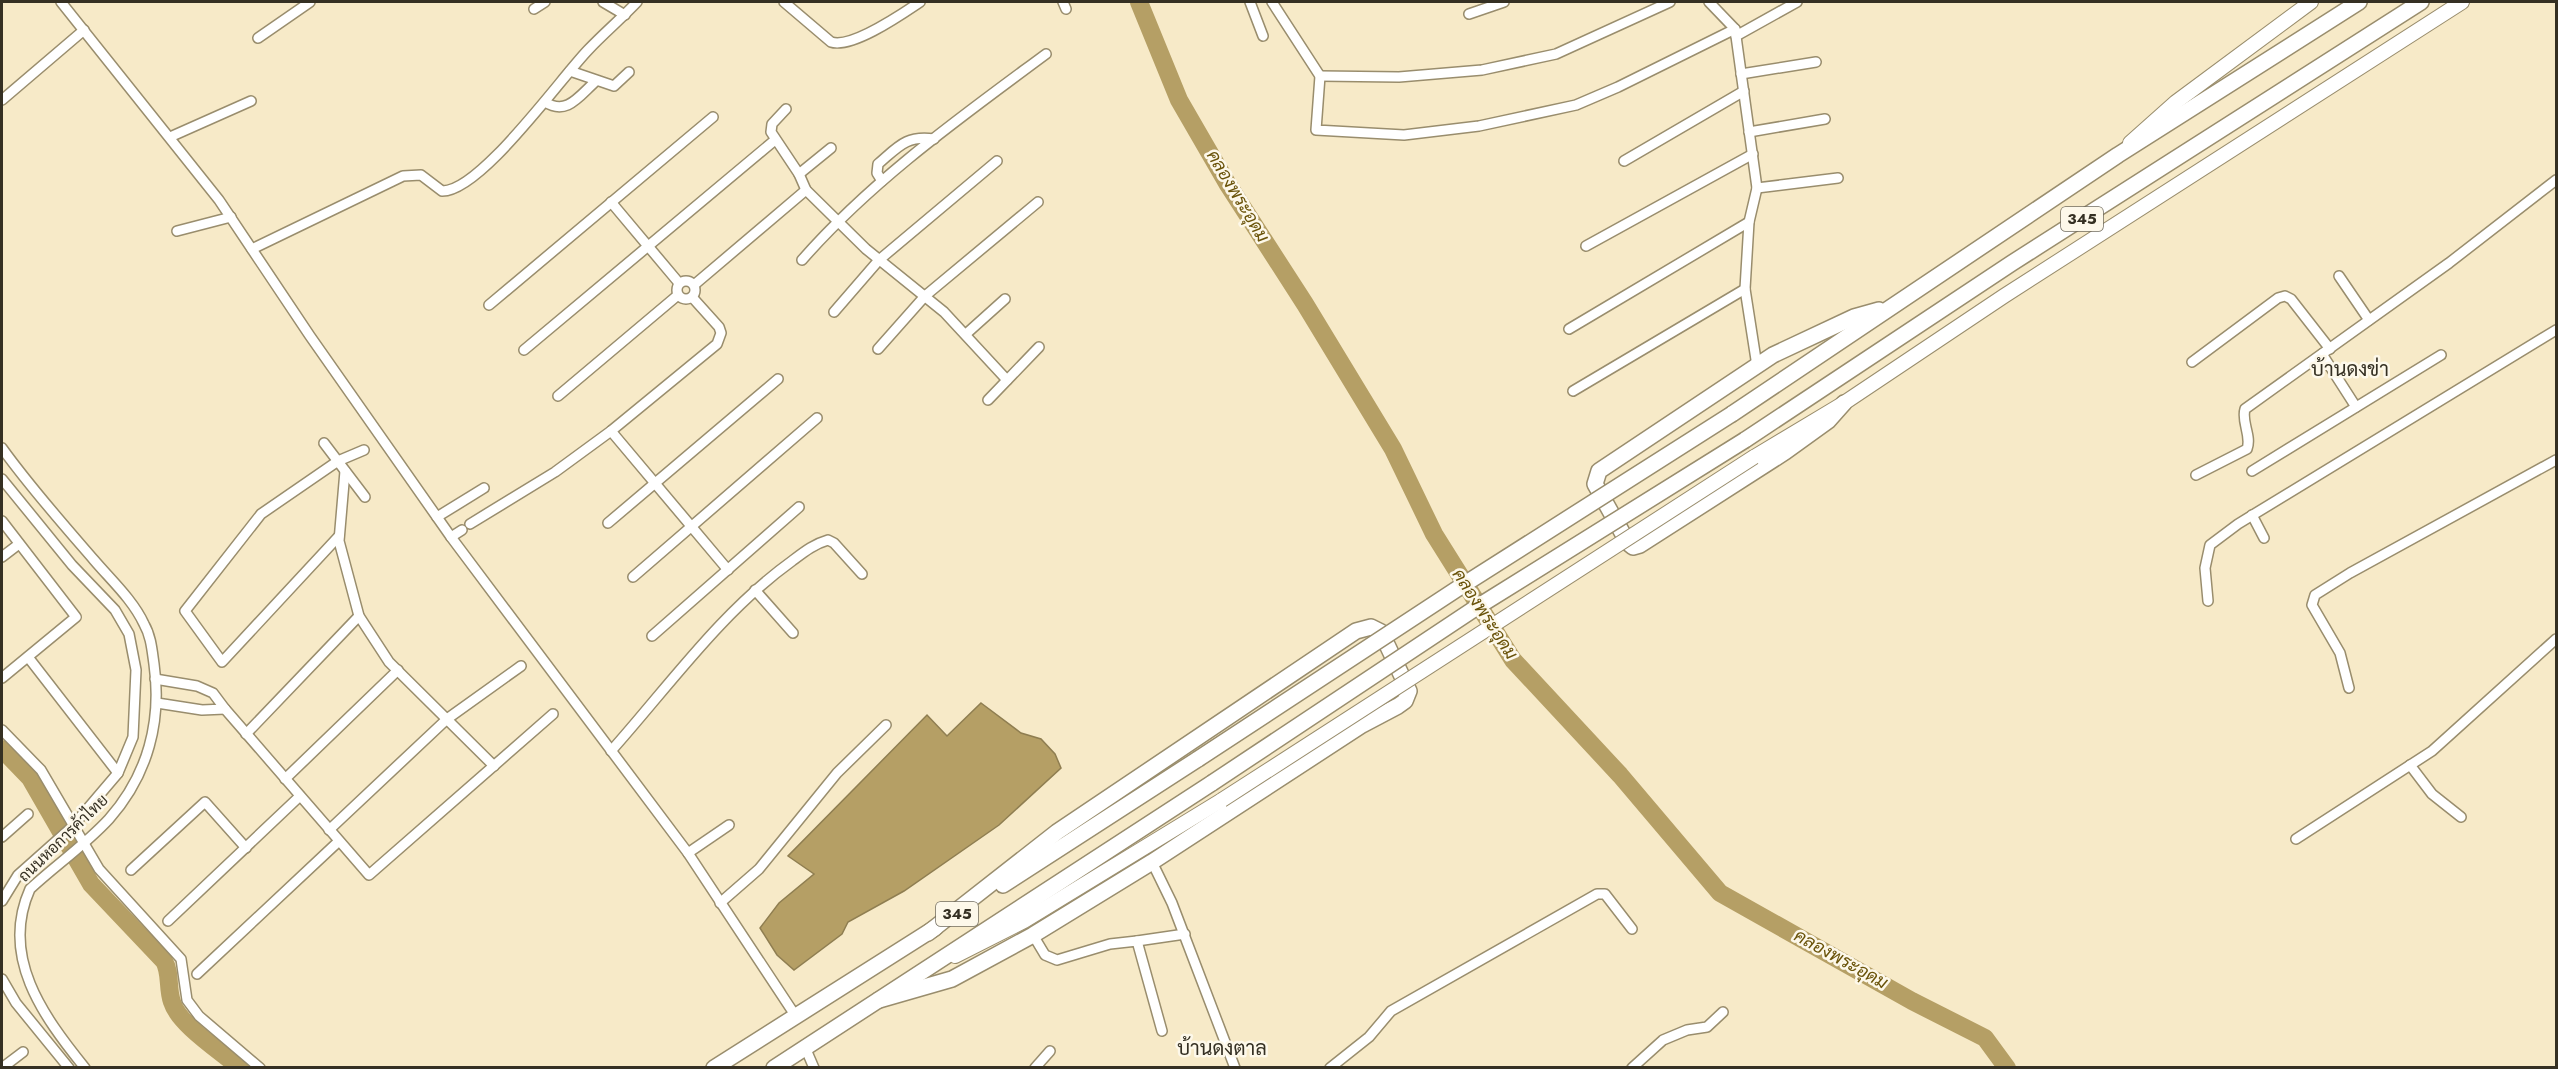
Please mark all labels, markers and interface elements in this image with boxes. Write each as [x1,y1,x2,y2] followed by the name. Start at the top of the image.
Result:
[1200,145,1276,247] water label: คลองพระอุดม
[2061,207,2103,231] road number: 345
[2311,355,2389,384] district label: บ้านดงข่า
[1446,563,1524,665] water label: คลองพระอุดม
[13,789,113,887] street label: ถนนหอการค้าไทย
[936,902,978,926] road number: 345
[1789,923,1893,995] water label: คลองพระอุดม
[1177,1034,1267,1063] district label: บ้านดงตาล

